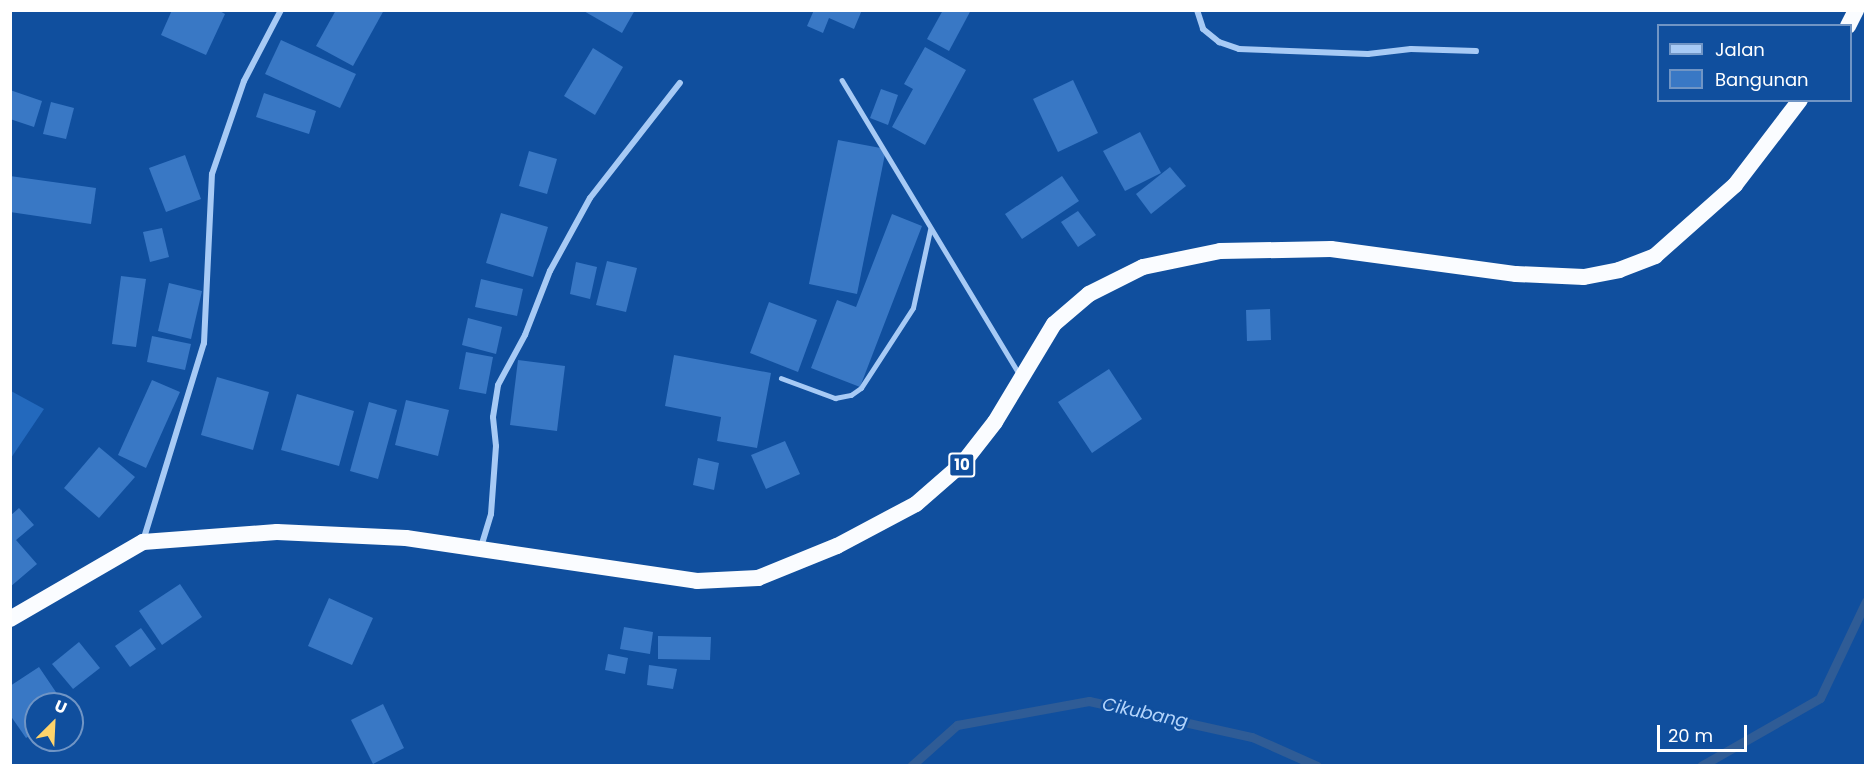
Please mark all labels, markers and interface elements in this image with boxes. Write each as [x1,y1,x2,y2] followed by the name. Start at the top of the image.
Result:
[1657,24,1852,102] legend
[1715,37,1765,62] text: Jalan
[1715,67,1809,92] text: Bangunan
[947,453,977,477] road number: 10
[24,692,84,752] north arrow
[1100,693,1190,733] water label: Cikubang
[51,694,71,720] text: U
[1660,713,1750,751] scale bar
[1668,723,1713,748] text: 20 m

